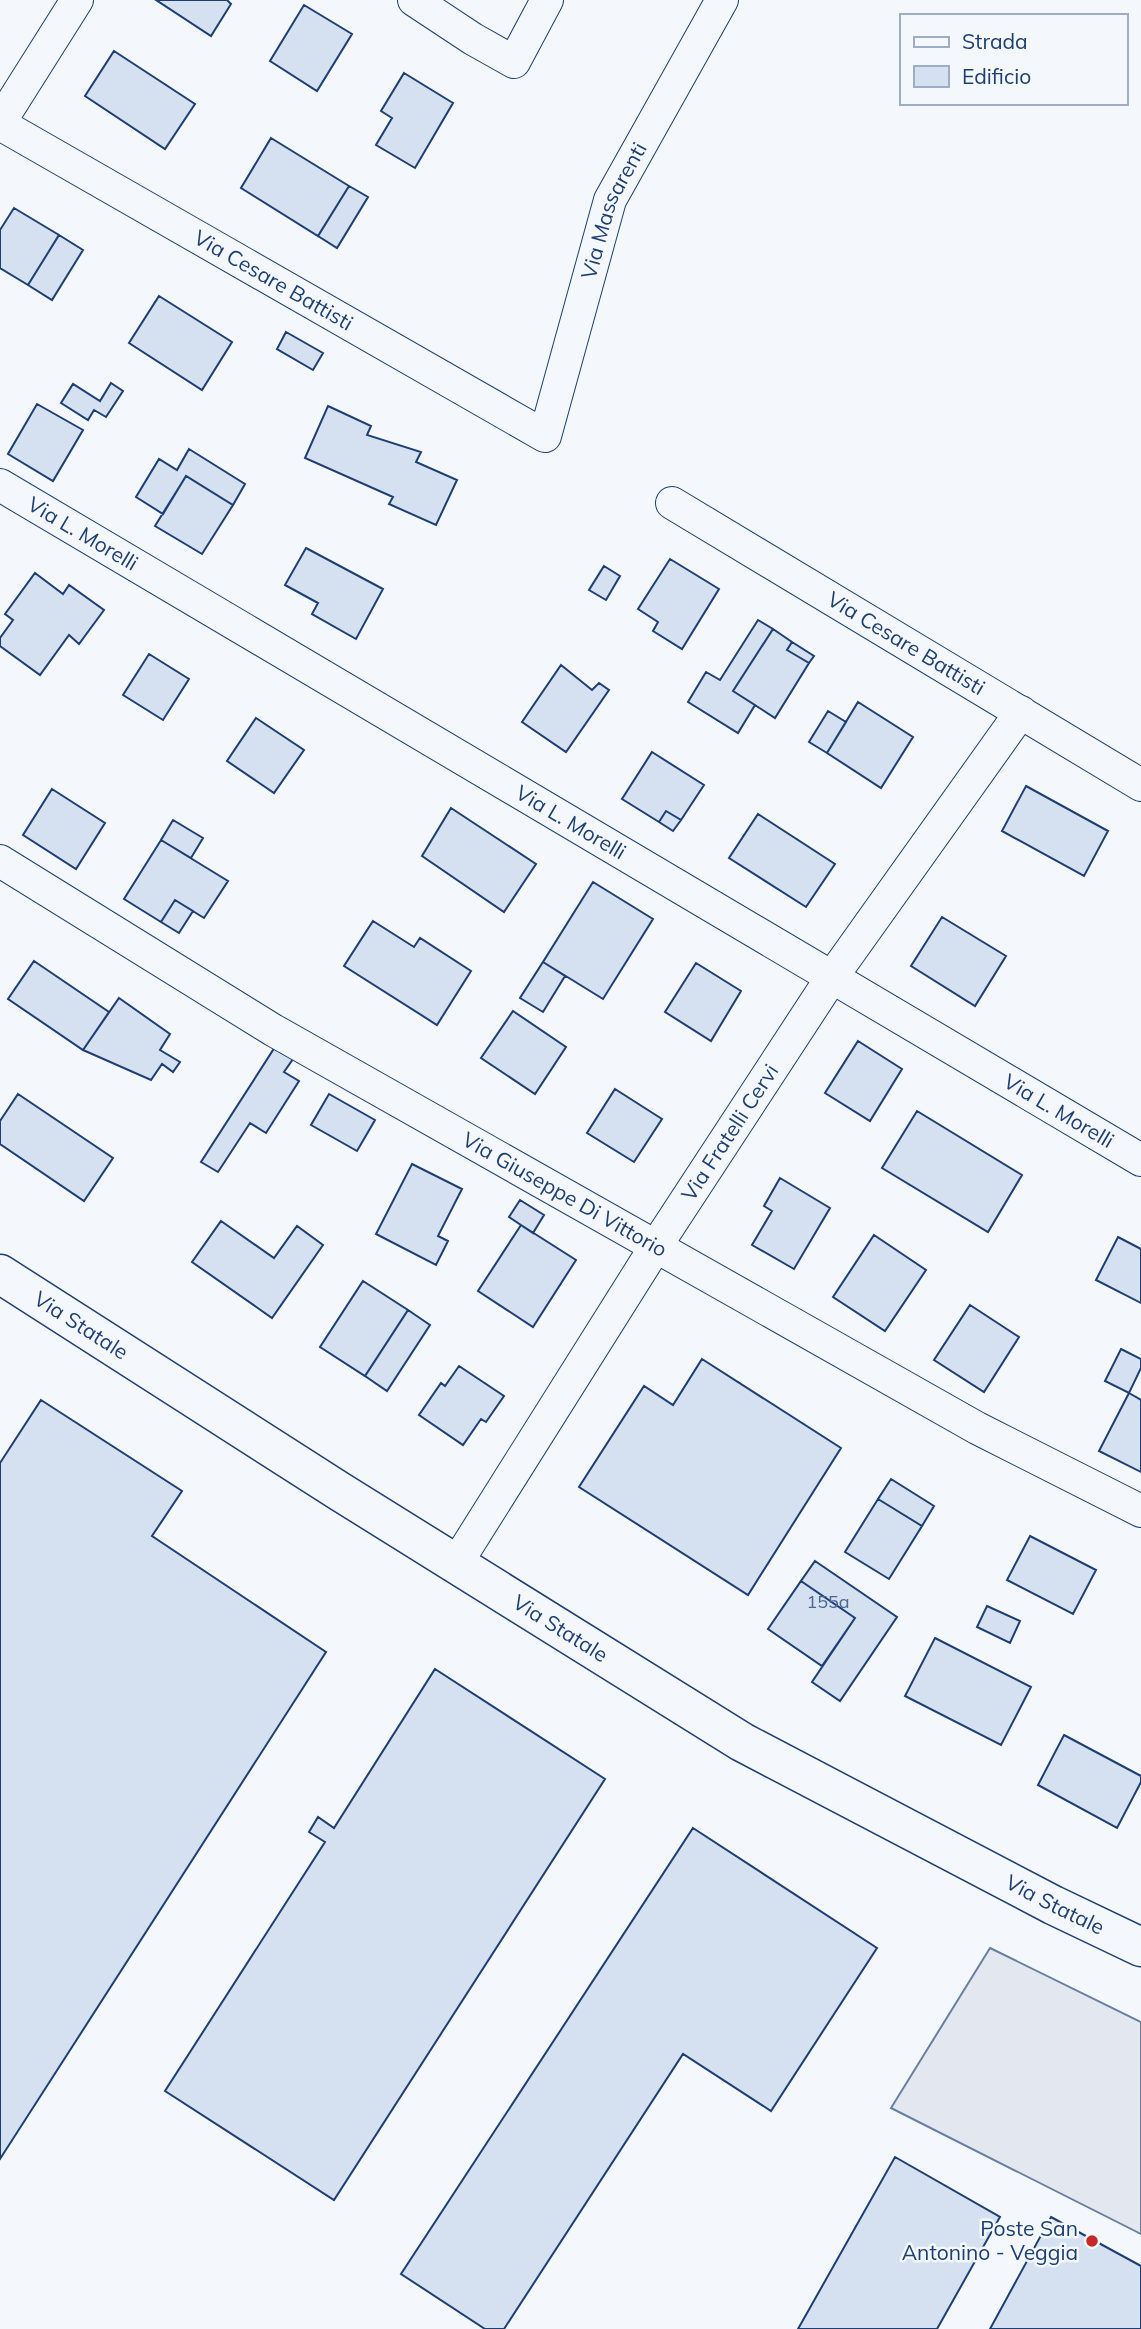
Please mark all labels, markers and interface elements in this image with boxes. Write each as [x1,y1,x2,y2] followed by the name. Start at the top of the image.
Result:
[900,14,1127,105] legend
[962,28,1028,54] text: Strada
[962,63,1031,89] text: Edificio
[575,137,652,282] street label: Via Massarenti
[190,224,358,335] street label: Via Cesare Battisti
[23,490,143,576] street label: Via L. Morelli
[823,585,990,700] street label: Via Cesare Battisti
[511,779,631,864] street label: Via L. Morelli
[675,1059,783,1206] street label: Via Fratelli Cervi
[999,1068,1119,1153] street label: Via L. Morelli
[458,1126,672,1262] street label: Via Giuseppe Di Vittorio
[29,1285,134,1365] street label: Via Statale
[508,1588,613,1667] street label: Via Statale
[806,1590,850,1613] house number: 155a
[1001,1868,1109,1940] street label: Via Statale
[902,2215,1078,2265] place label: Poste San Antonino - Veggia
[1084,2233,1100,2249] marker: Poste San Antonino - Veggia

